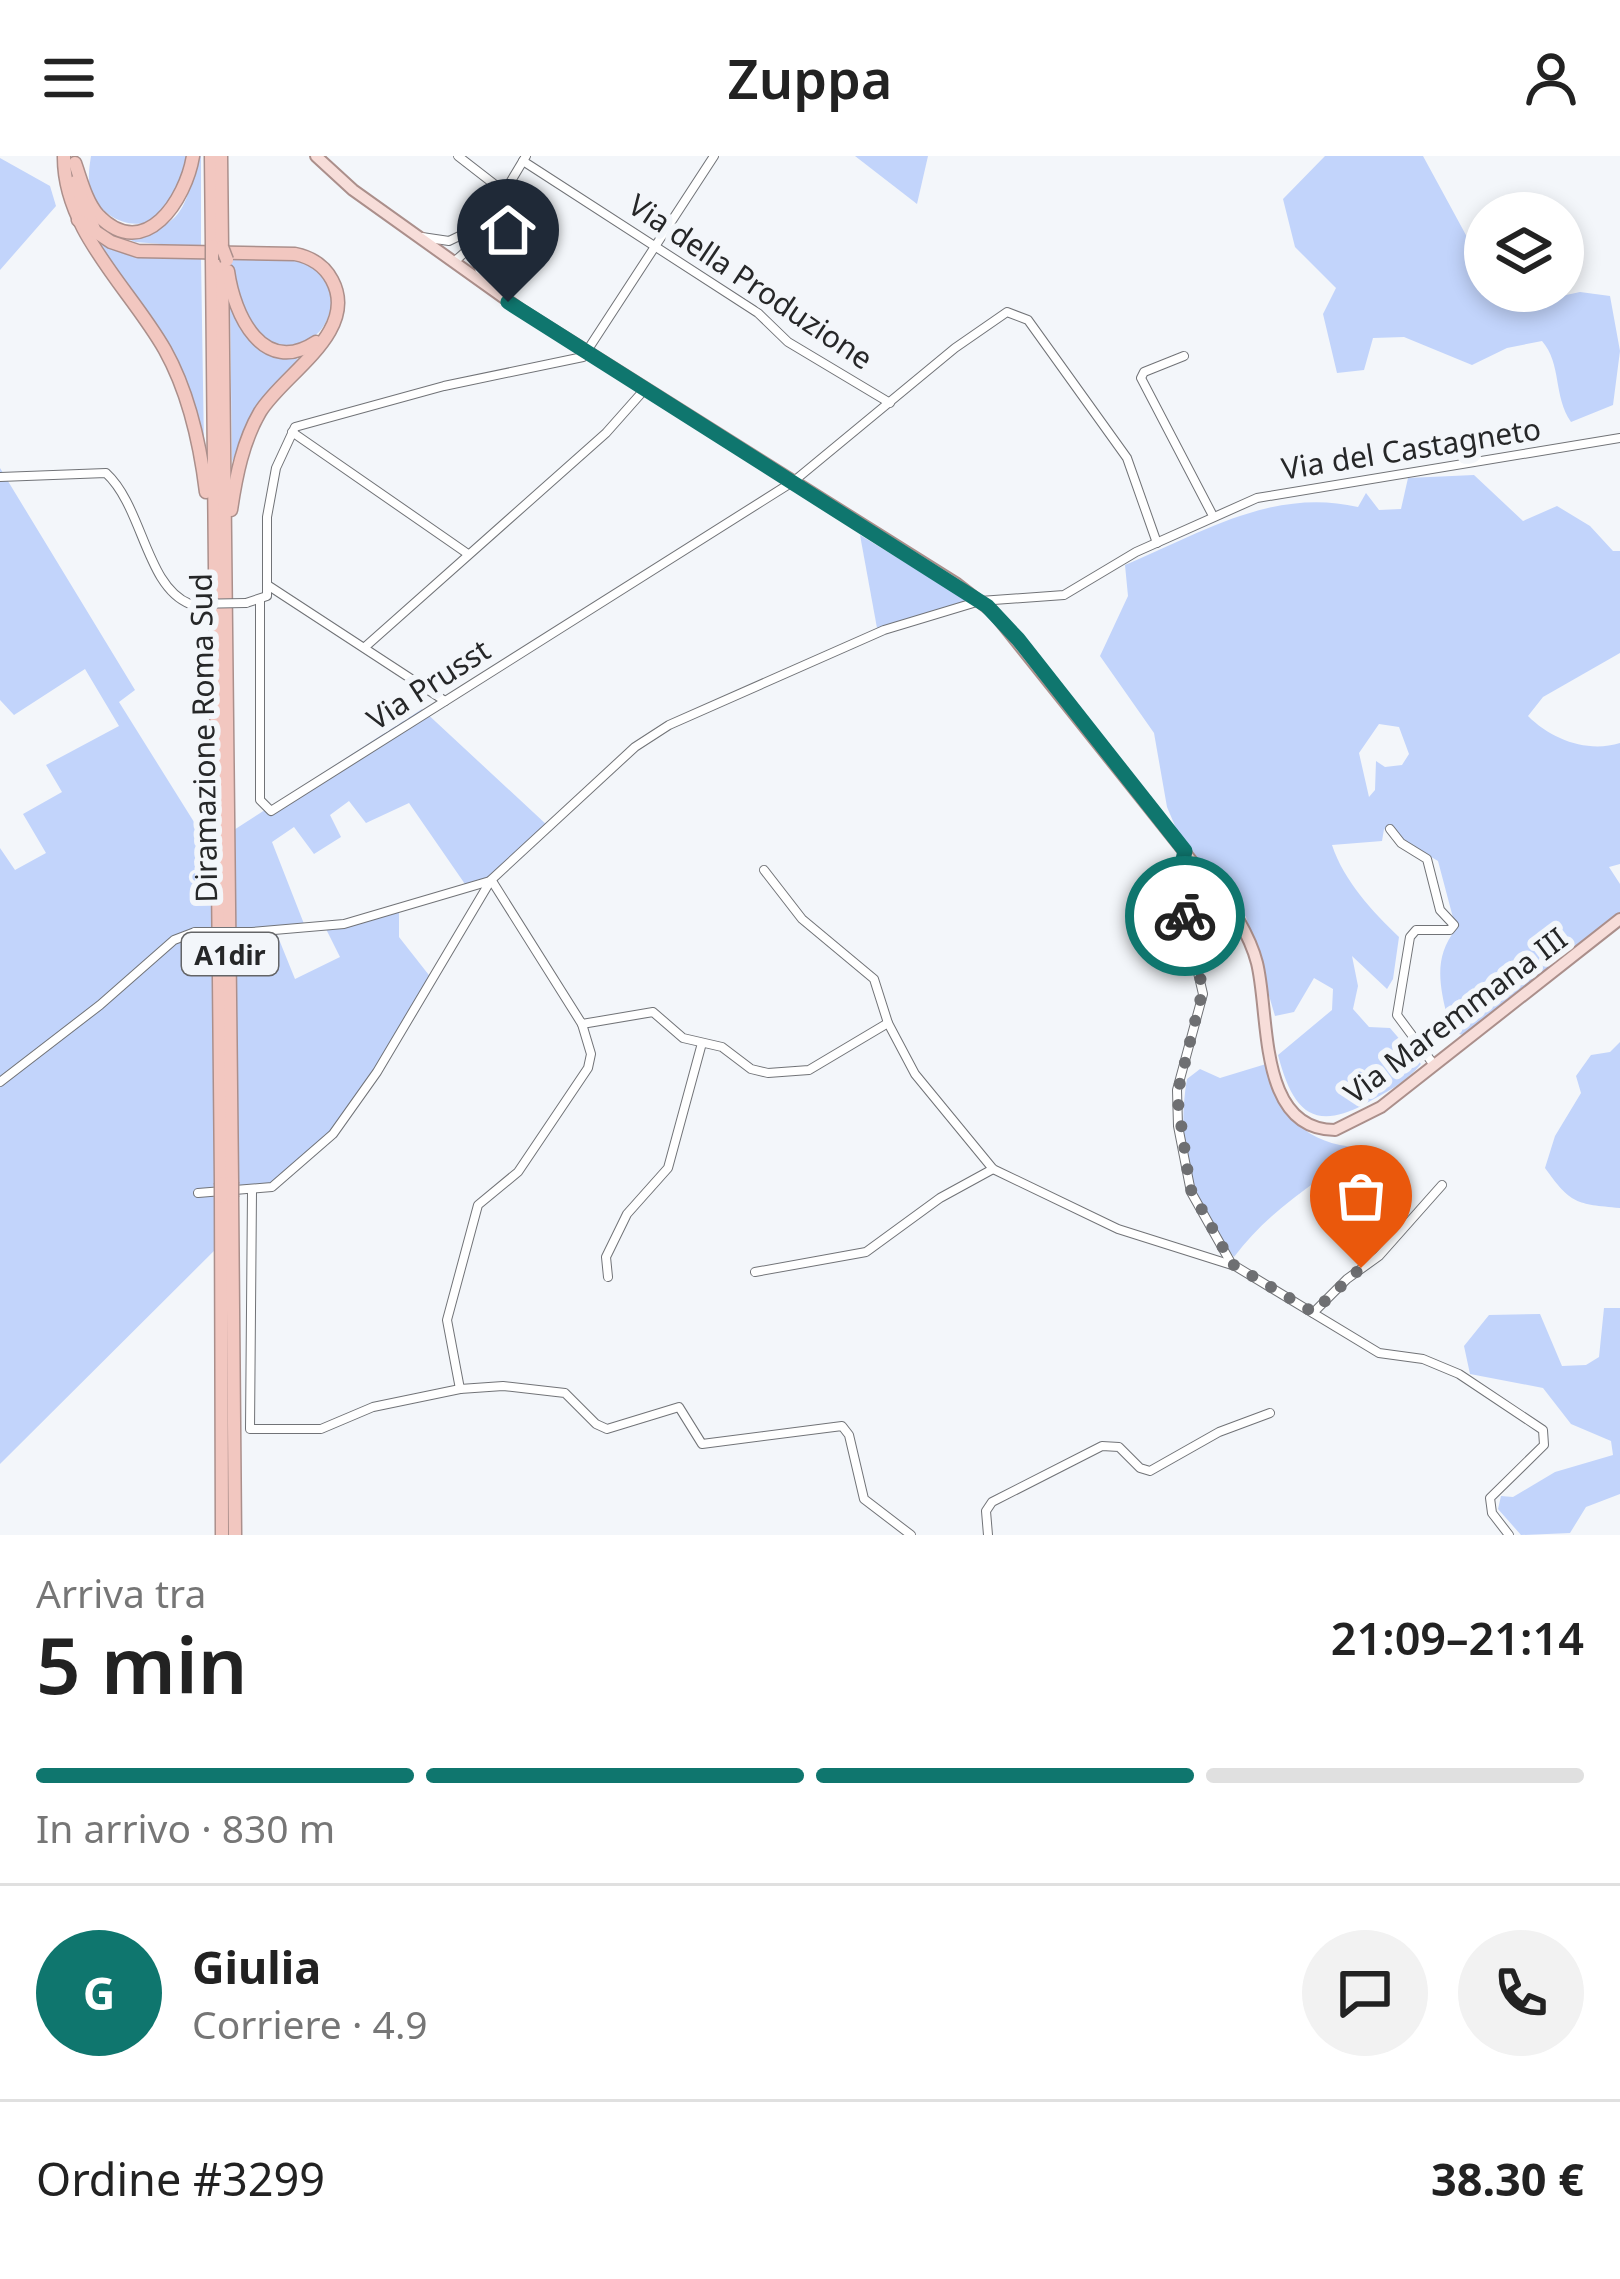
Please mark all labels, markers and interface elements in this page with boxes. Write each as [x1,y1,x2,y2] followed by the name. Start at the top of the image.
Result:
[728,41,892,115] text: Zuppa
[36,45,102,111] icon: menu
[1518,45,1584,111] icon: person
[457,179,559,302] pin
[621,184,881,378] street label: Via della Produzione
[1464,192,1584,312] map controls
[1464,192,1584,312] button: layers
[475,197,541,263] icon: home
[1278,407,1544,489] street label: Via del Castagneto
[180,573,226,903] street label: Diramazione Roma Sud
[359,629,498,739] street label: Via Prusst
[1125,856,1245,976] courier
[1152,883,1218,949] icon: bike
[1335,917,1575,1113] street label: Via Maremmana III
[182,933,278,975] road number: A1dir
[1310,1145,1412,1268] pin
[1328,1163,1394,1229] icon: bag
[36,1566,206,1619] text: Arriva tra
[1331,1607,1584,1668] text: 21:09–21:14
[36,1611,248,1717] text: 5 min
[36,1801,335,1854] text: In arrivo · 830 m
[1302,1930,1428,2056] button: chat
[1458,1930,1584,2056] button: phone
[192,1936,321,1997] text: Giulia
[83,1962,115,2023] text: G
[192,1997,428,2050] text: Corriere · 4.9
[36,2148,325,2209] text: Ordine #3299
[1431,2148,1584,2209] text: 38.30 €

